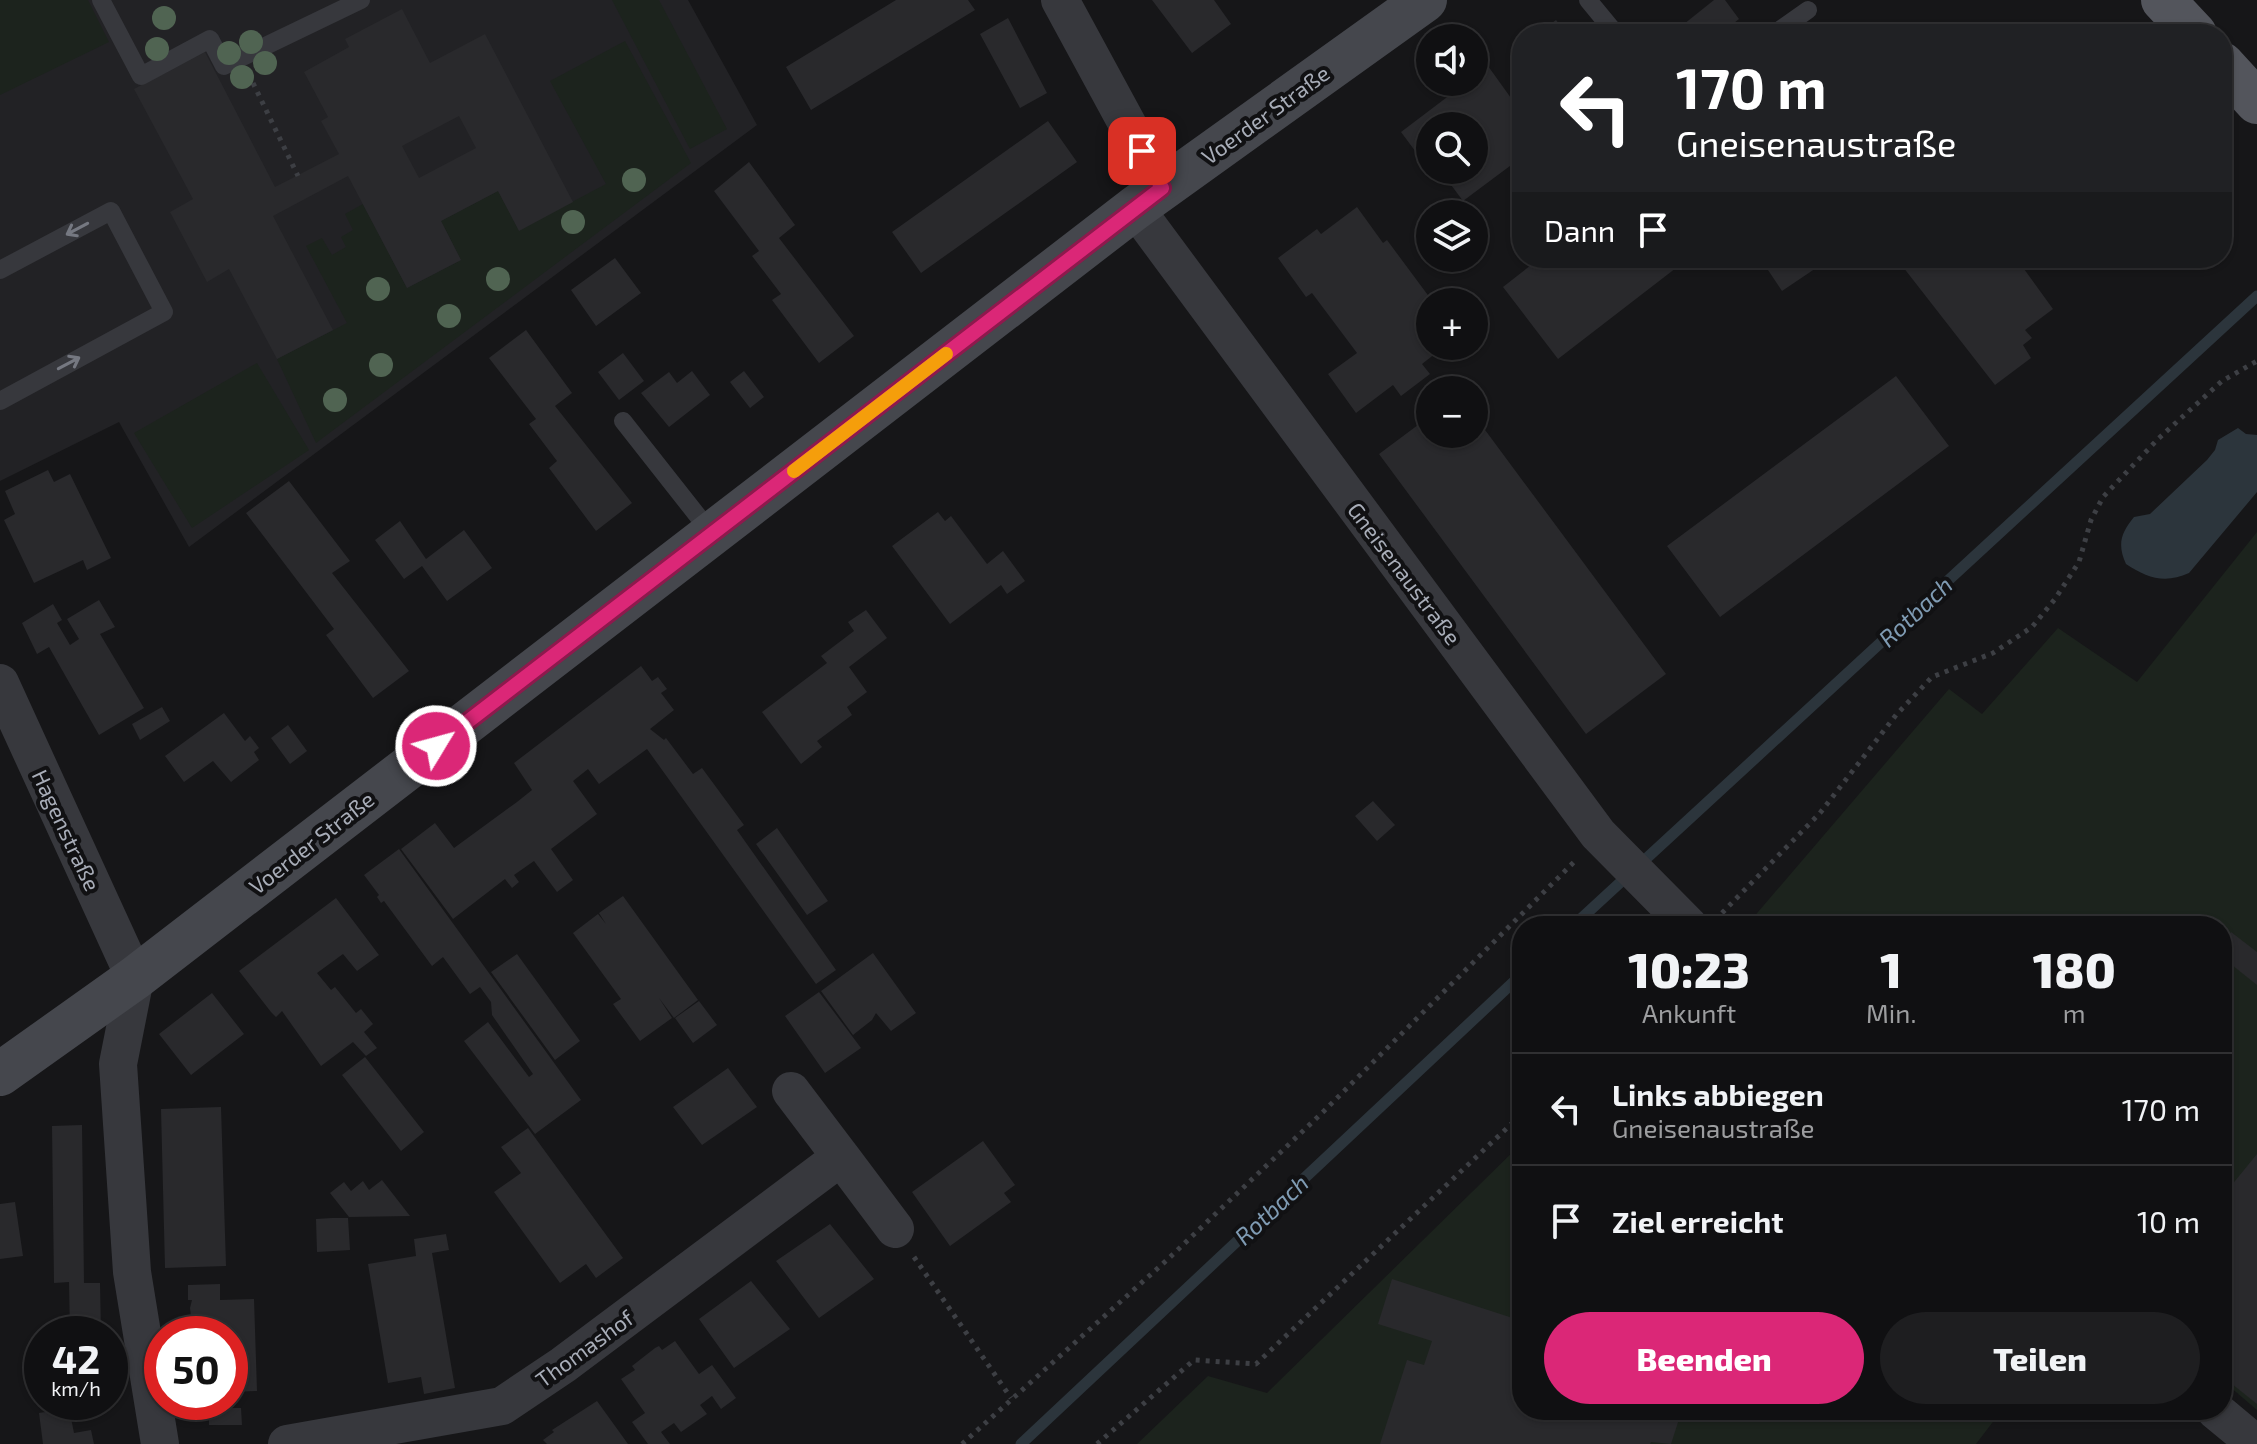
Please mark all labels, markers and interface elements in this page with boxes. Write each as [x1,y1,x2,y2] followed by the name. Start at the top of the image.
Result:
[1416,24,1488,448] map controls
[1416,24,1488,96] button: sound
[1676,53,1827,120] text: 170 m
[1544,56,1648,160] icon: left
[1196,59,1334,169] street label: Voerder Straße
[1416,112,1488,184] button: search
[1108,117,1176,185] pin
[1676,121,1956,164] text: Gneisenaustraße
[1120,129,1164,173] icon: arrive
[1416,200,1488,272] button: layers
[1631,208,1675,252] icon: arrive
[1544,212,1615,248] text: Dann
[66,222,90,238] one-way arrow
[1416,288,1488,360] button: +
[56,355,80,371] one-way arrow
[1416,376,1488,448] button: −
[1343,497,1467,649] street label: Gneisenaustraße
[1872,570,1958,652] water label: Rotbach
[394,704,478,788] position arrow
[28,765,106,895] street label: Hagenstraße
[243,785,379,899] street label: Voerder Straße
[1628,940,1750,998] text: 10:23
[1880,940,1902,998] text: 1
[2033,940,2116,998] text: 180
[1642,997,1736,1028] text: Ankunft
[1866,997,1916,1028] text: Min.
[2063,997,2086,1028] text: m
[1612,1076,1824,1112] text: Links abbiegen
[1544,1087,1588,1131] icon: left
[2122,1091,2200,1127] text: 170 m
[1612,1112,1815,1143] text: Gneisenaustraße
[1228,1168,1314,1250] water label: Rotbach
[1544,1199,1588,1243] icon: arrive
[1612,1203,1784,1239] text: Ziel erreicht
[2137,1203,2200,1239] text: 10 m
[530,1304,638,1392] street label: Thomashof
[1544,1312,1864,1404] button: Beenden
[1880,1312,2200,1404] button: Teilen
[144,1316,248,1420] speed limit sign: 50
[52,1334,100,1382] text: 42
[51,1376,101,1400] text: km/h

